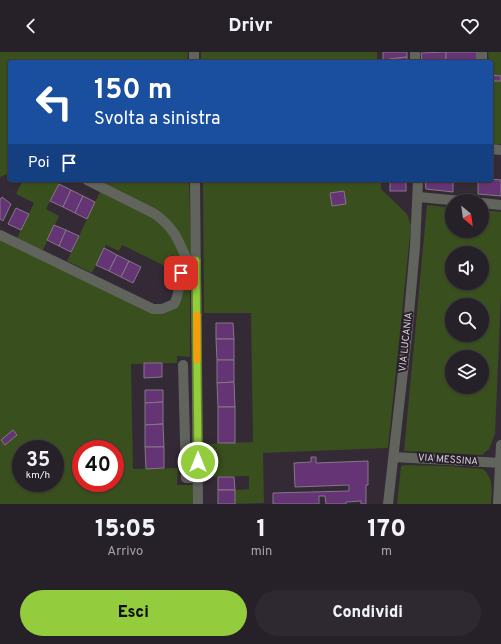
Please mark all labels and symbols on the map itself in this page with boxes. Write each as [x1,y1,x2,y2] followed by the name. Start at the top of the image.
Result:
[445,194,489,238] north arrow
[164,256,198,290] pin
[396,311,416,372] street label: VIA LUCANIA
[72,440,124,492] speed limit sign: 40
[177,441,219,483] position arrow
[418,451,479,469] street label: VIA MESSINA

